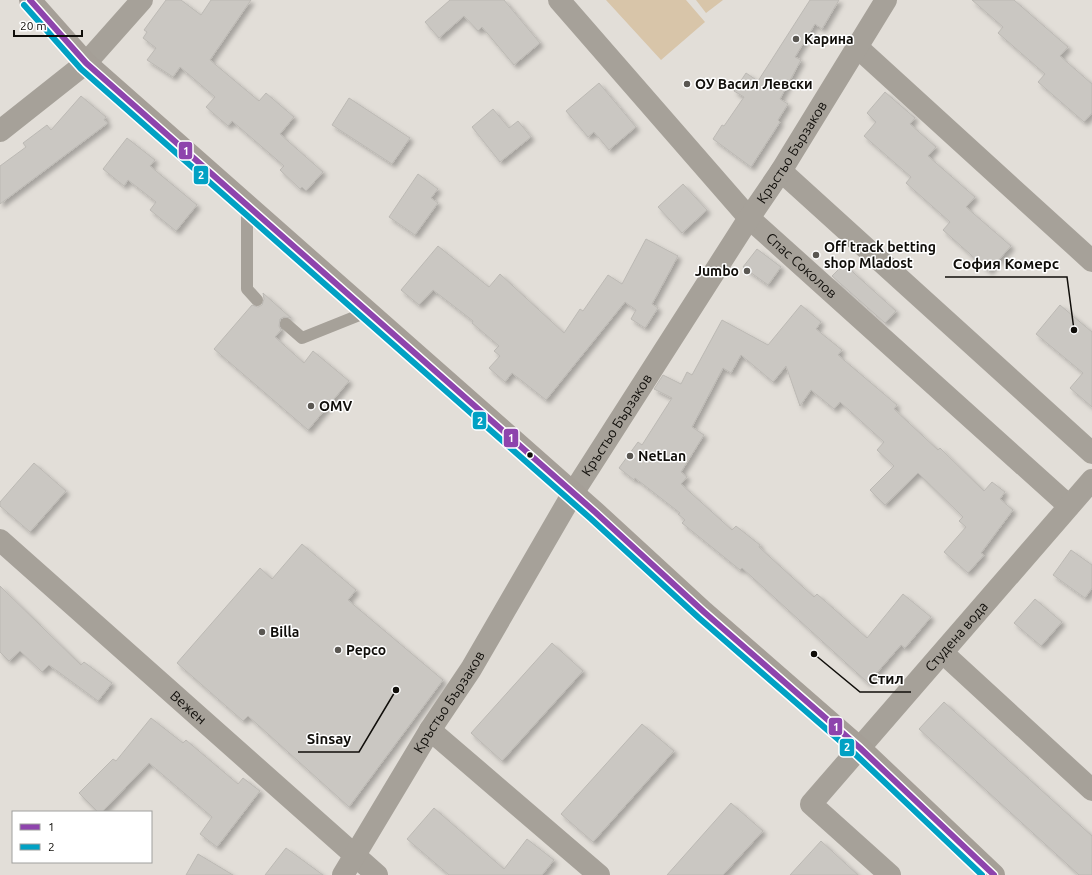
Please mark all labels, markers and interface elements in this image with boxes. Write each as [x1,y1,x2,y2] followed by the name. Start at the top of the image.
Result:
[14,12,82,38] scale bar
[20,19,47,32] text: 20 m
[804,31,854,47] place label: Карина
[791,34,801,44] marker: Карина
[695,76,813,92] place label: ОУ Васил Левски
[682,79,692,89] marker: ОУ Васил Левски
[753,98,830,206] street label: Кръстьо Бързаков
[178,141,193,160] line badge: 1
[183,145,189,157] text: 1
[193,165,209,185] line badge: 2
[198,169,204,181] text: 2
[763,229,840,301] street label: Спас Соколов
[824,239,936,271] place label: Off track betting shop Mladost
[811,250,821,260] marker: Off track betting shop Mladost
[945,250,1067,277] callout: София Комерс
[953,255,1059,272] text: София Комерс
[695,263,739,279] place label: Jumbo
[742,266,752,276] marker: Jumbo
[578,371,655,479] street label: Кръстьо Бързаков
[319,398,352,414] place label: OMV
[306,401,316,411] marker: OMV
[472,411,487,430] line badge: 2
[477,415,483,427] text: 2
[503,428,519,448] line badge: 1
[508,432,514,444] text: 1
[638,448,686,464] place label: NetLan
[525,450,535,460] unlabelled marker
[625,451,635,461] marker: NetLan
[922,598,991,675] street label: Студена вода
[270,624,299,640] place label: Billa
[257,627,267,637] marker: Billa
[346,642,386,658] place label: Pepco
[333,645,343,655] marker: Pepco
[410,648,488,756] street label: Кръстьо Бързаков
[860,665,911,692] callout: Стил
[868,670,904,687] text: Стил
[167,687,210,728] street label: Вежен
[828,717,843,736] line badge: 1
[833,721,839,733] text: 1
[298,725,359,752] callout: Sinsay
[307,730,351,747] text: Sinsay
[839,738,855,757] line badge: 2
[844,741,850,753] text: 2
[12,811,152,863] legend
[48,820,55,833] text: 1
[48,840,55,853] text: 2

